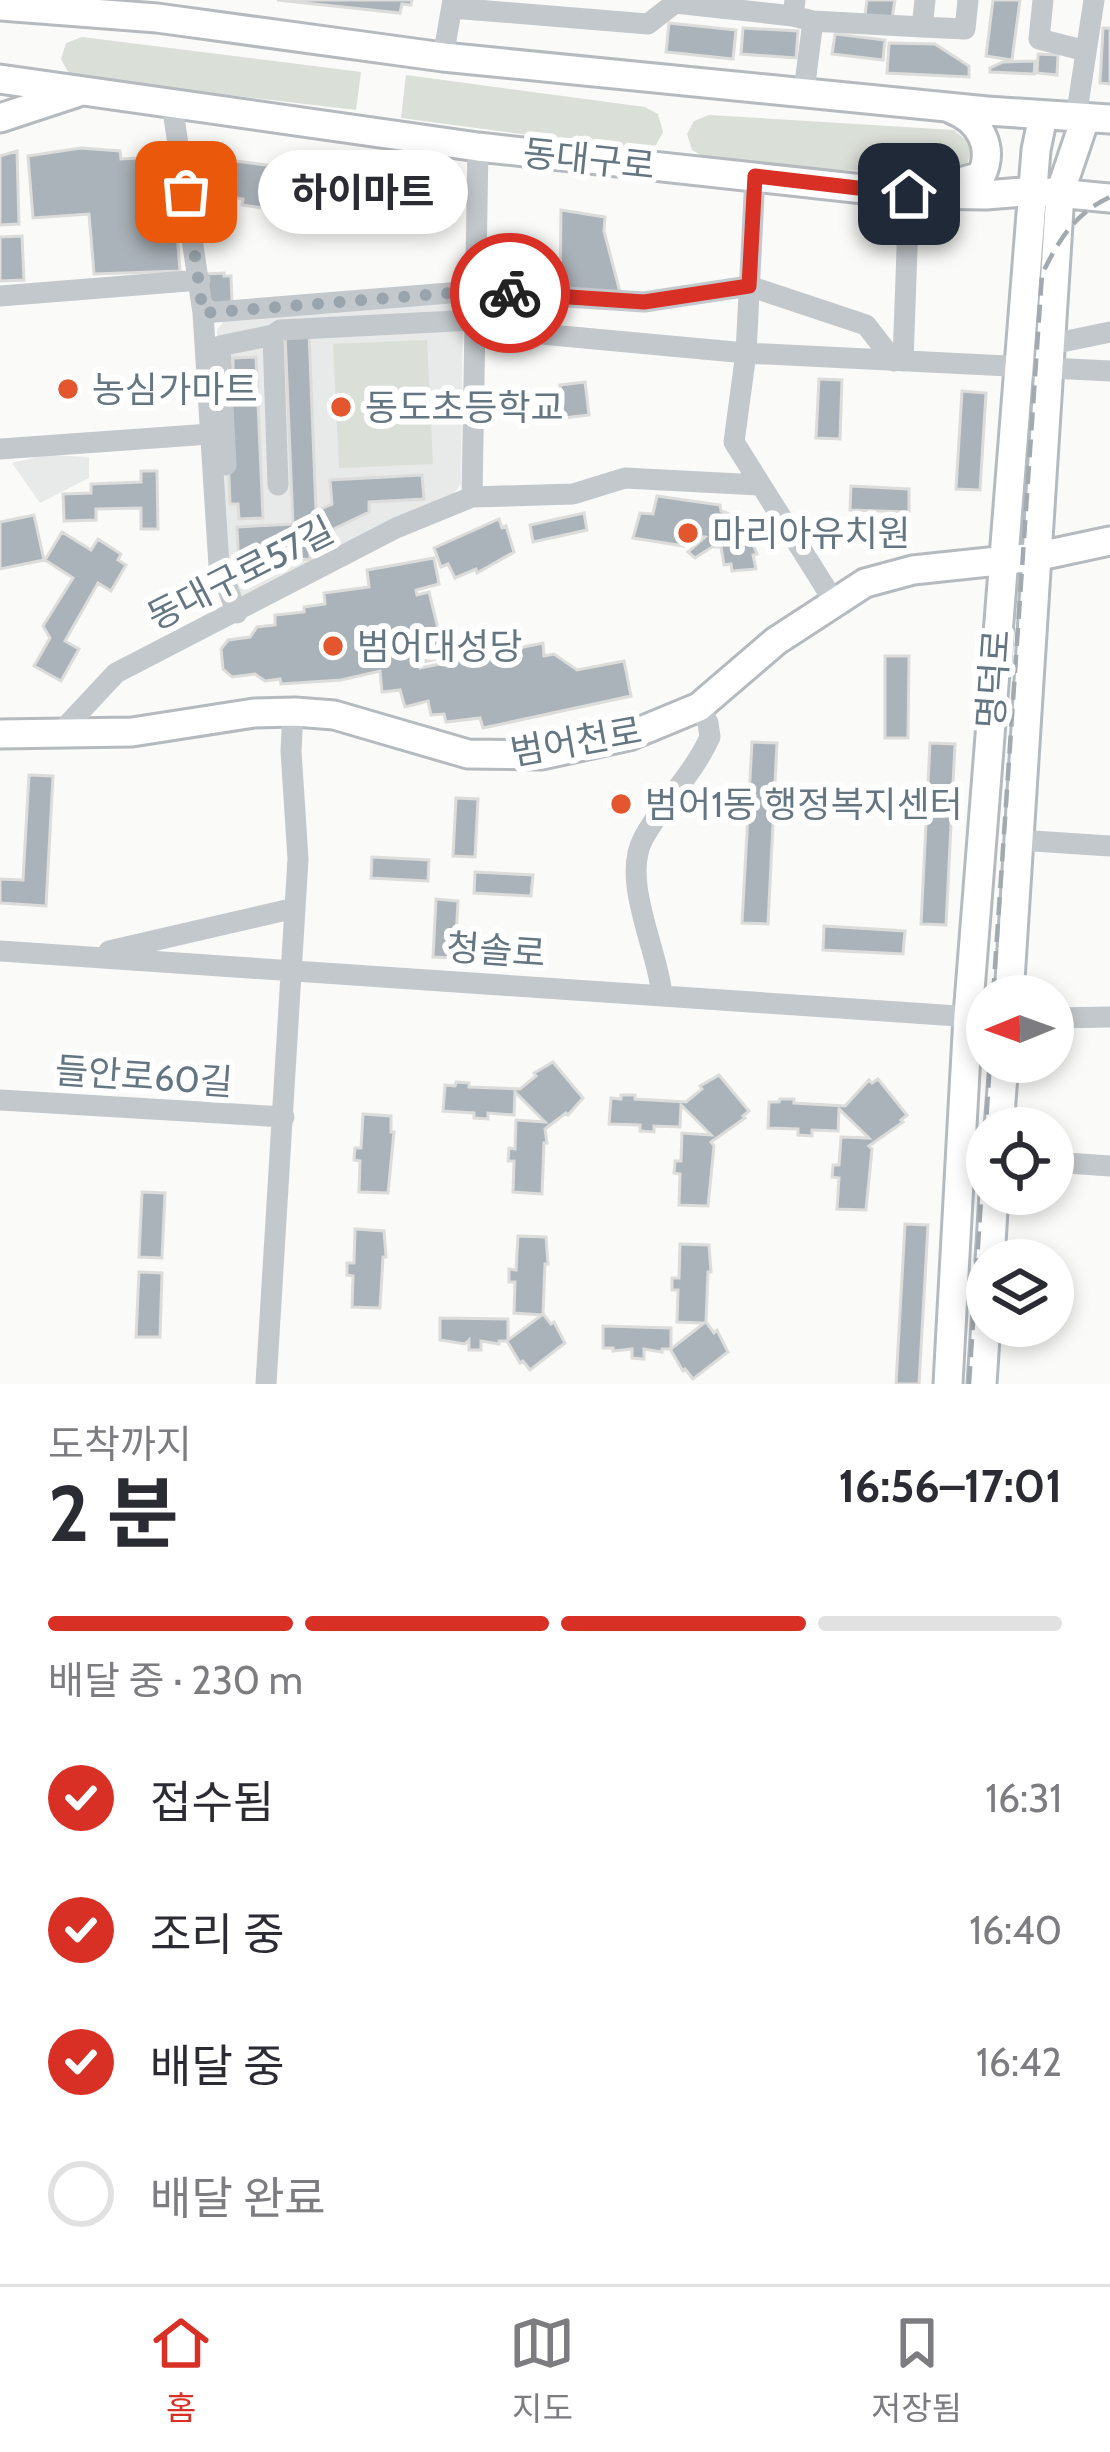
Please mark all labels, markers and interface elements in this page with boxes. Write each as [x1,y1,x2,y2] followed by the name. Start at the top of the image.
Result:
[521,130,657,188] street label: 동대구로
[135,141,237,243] pin
[858,143,960,245] pin
[258,150,468,234] callout: 하이마트
[153,159,219,225] icon: bag
[876,161,942,227] icon: home
[291,168,435,216] text: 하이마트
[450,233,570,353] courier
[477,260,543,326] icon: bike
[92,367,258,411] place label: 농심가마트
[55,376,81,402] marker: 농심가마트
[365,385,564,429] place label: 동도초등학교
[328,394,354,420] marker: 동도초등학교
[139,507,341,639] street label: 동대구로57길
[712,511,911,555] place label: 마리아유치원
[675,520,701,546] marker: 마리아유치원
[357,624,523,668] place label: 범어대성당
[968,628,1018,730] street label: 명덕로
[320,633,346,659] marker: 범어대성당
[507,708,645,774] street label: 범어천로
[645,782,963,826] place label: 범어1동 행정복지센터
[608,791,634,817] marker: 범어1동 행정복지센터
[445,925,547,975] street label: 청솔로
[966,975,1074,1083] north arrow
[966,975,1074,1347] map controls
[54,1048,234,1104] street label: 들안로60길
[966,1107,1074,1215] button: locate
[966,1239,1074,1347] button: layers
[48,1420,192,1468] text: 도착까지
[838,1459,1062,1513] text: 16:56–17:01
[48,1466,179,1561] text: 2 분
[48,1656,303,1704] text: 배달 중 · 230 m
[48,1765,114,1831] icon: check
[985,1774,1062,1822] text: 16:31
[150,1775,274,1829] text: 접수됨
[48,1897,114,1963] icon: check
[969,1906,1062,1954] text: 16:40
[150,1907,284,1961] text: 조리 중
[48,2029,114,2095] icon: check
[976,2038,1062,2086] text: 16:42
[150,2039,284,2093] text: 배달 중
[150,2171,326,2225] text: 배달 완료
[148,2310,214,2430] tab: 홈
[509,2310,575,2430] tab: 지도
[871,2310,962,2430] tab: 저장됨

